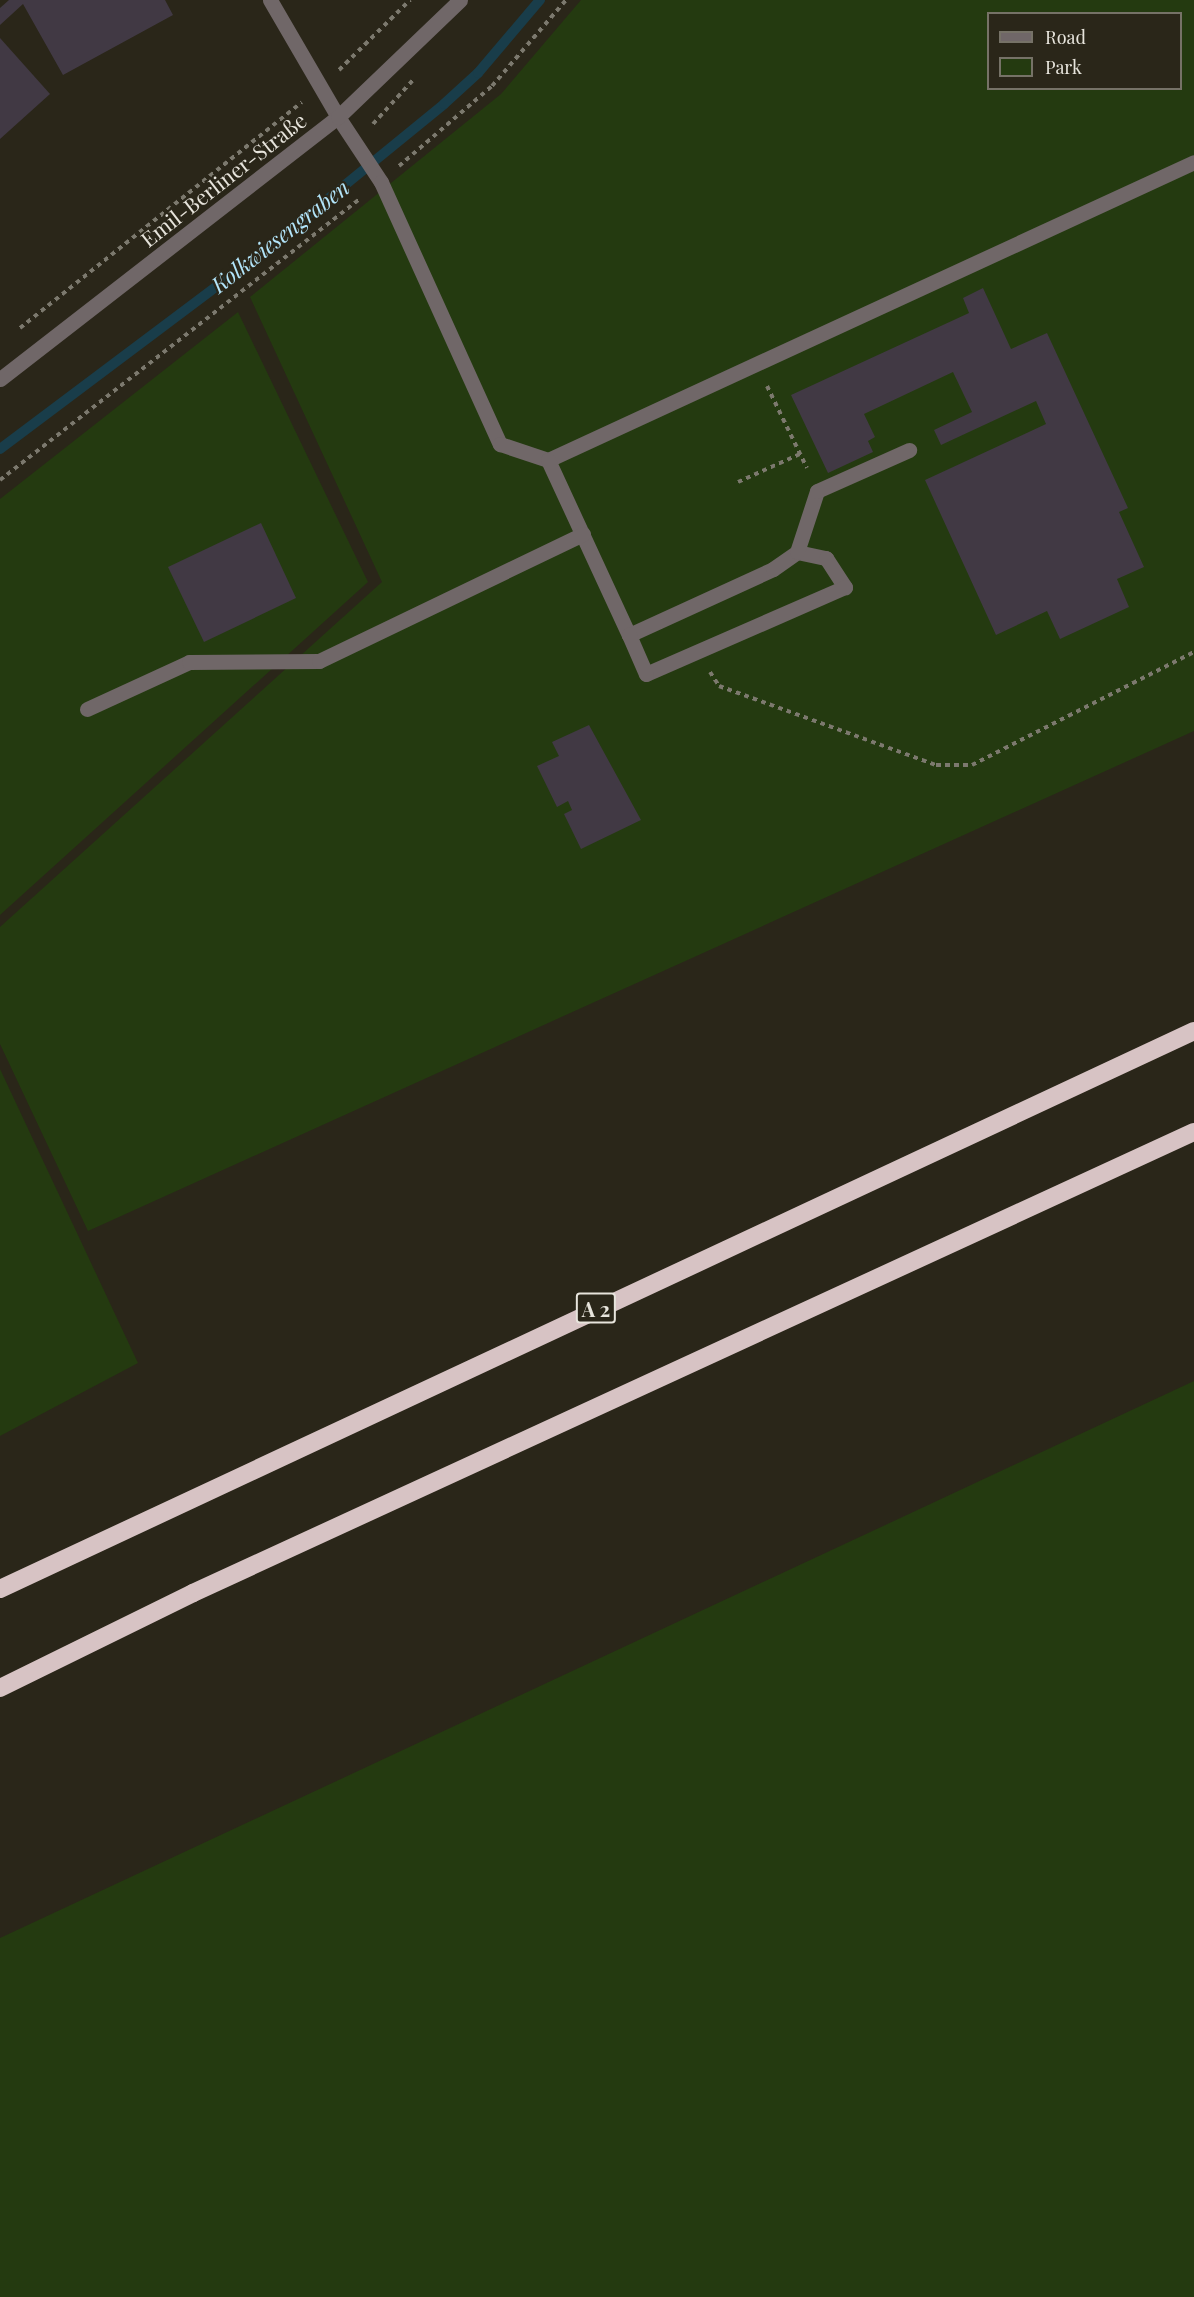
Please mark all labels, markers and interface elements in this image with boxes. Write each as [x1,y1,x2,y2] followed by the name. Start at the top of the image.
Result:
[987,12,1182,90] legend
[1045,25,1086,49] text: Road
[1045,55,1082,79] text: Park
[135,107,311,251] street label: Emil-Berliner-Straße
[206,174,354,298] water label: Kolkwiesengraben
[575,1291,617,1325] road number: A 2

